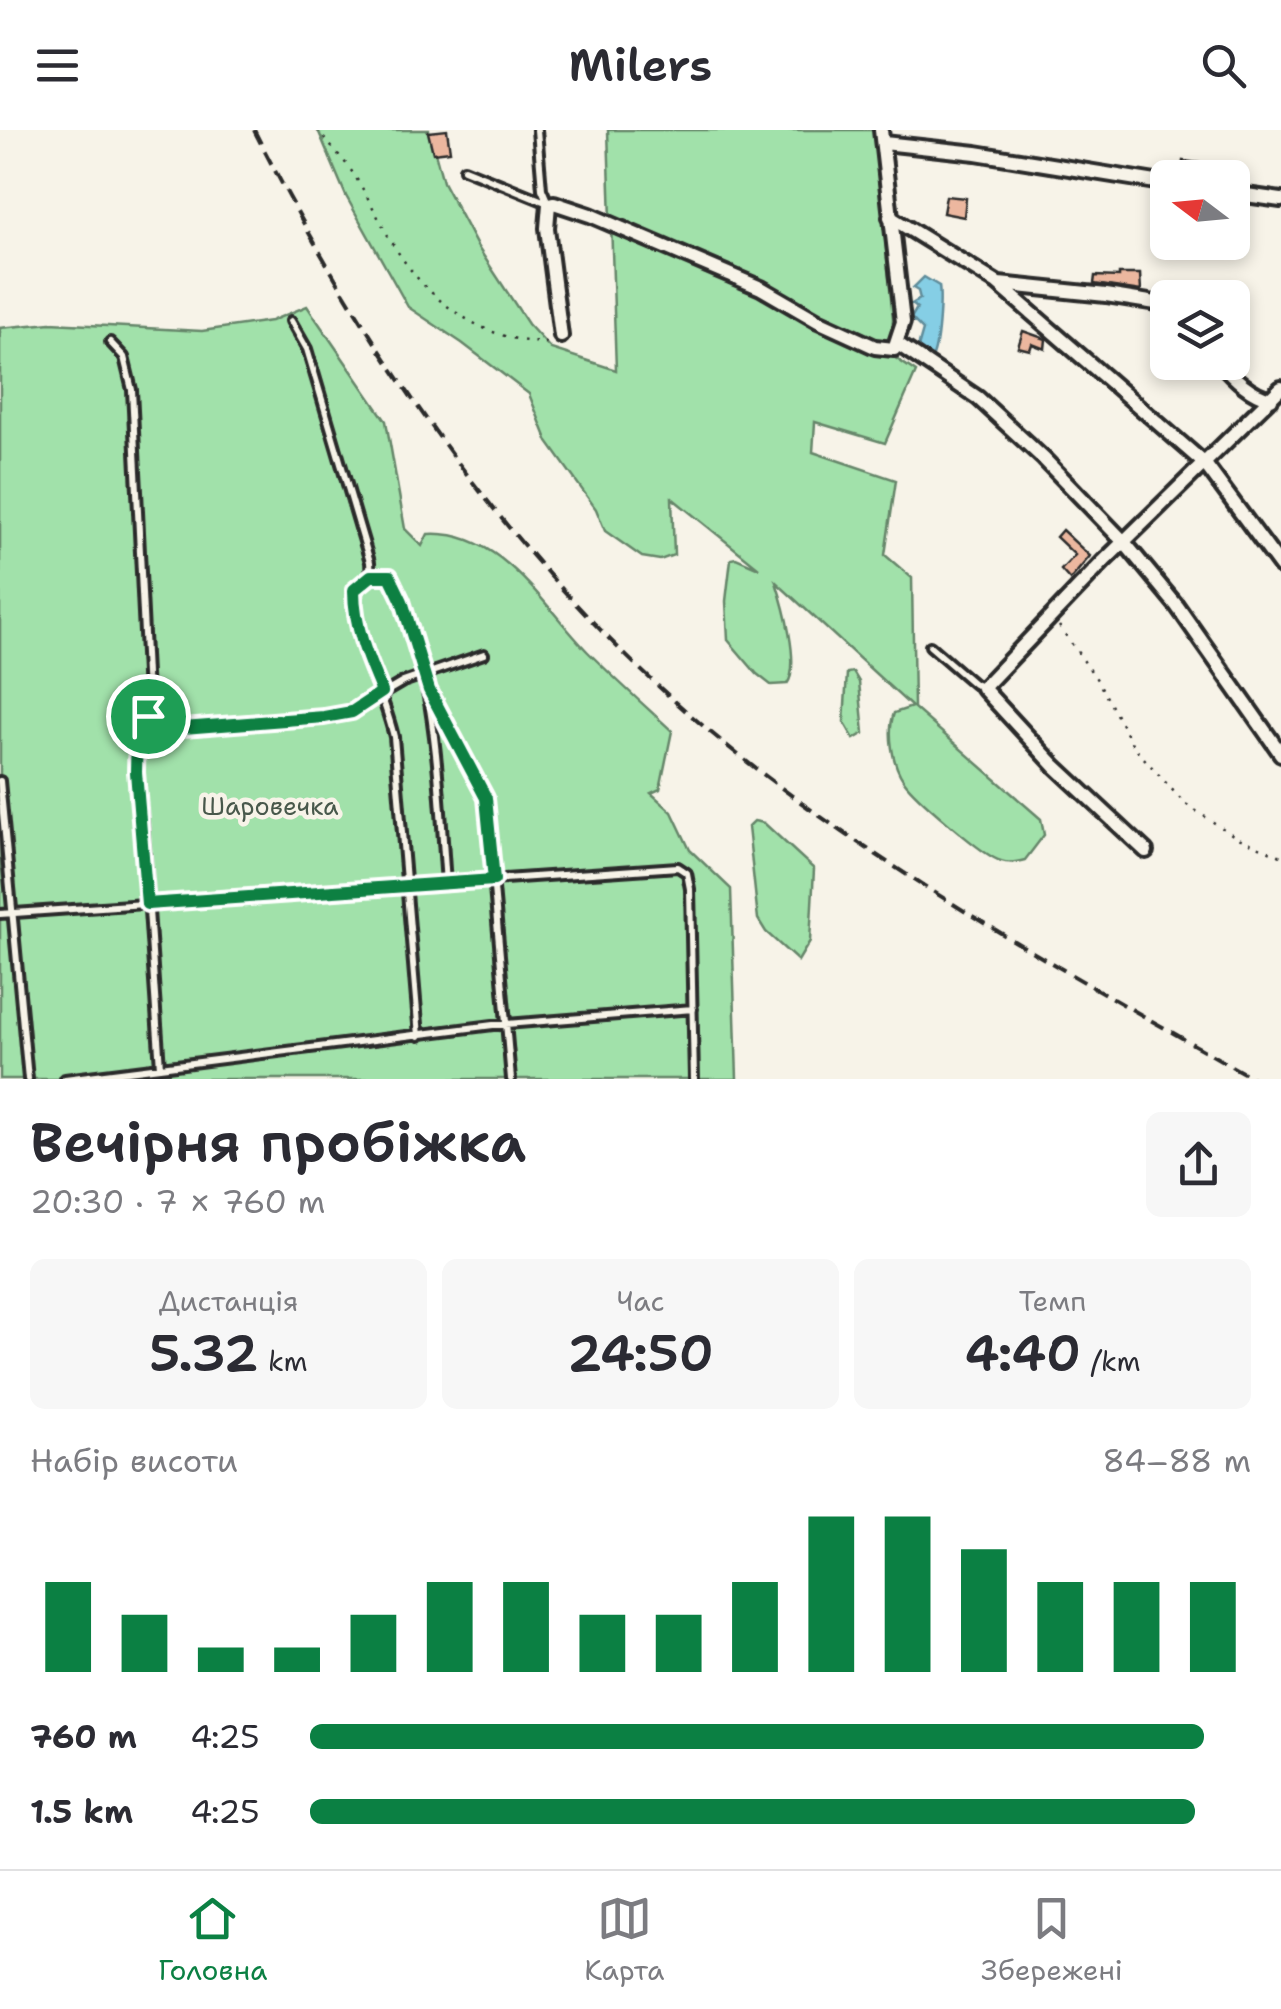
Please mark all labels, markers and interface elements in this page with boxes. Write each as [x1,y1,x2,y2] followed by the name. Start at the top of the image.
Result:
[569,35,712,95] text: Milers
[30,38,85,93] icon: menu
[1196,38,1251,93] icon: search
[1150,160,1250,260] north arrow
[1150,160,1250,380] map controls
[1150,280,1250,380] button: layers
[106,674,191,759] pin
[121,689,176,744] icon: arrive
[201,789,339,823] park label: Шаровечка
[30,1105,526,1179] text: Вечірня пробіжка
[1146,1112,1251,1217] button: share
[30,1180,325,1223] text: 20:30 · 7 × 760 m
[159,1282,298,1320] text: Дистанція
[616,1282,665,1320] text: Час
[1019,1282,1086,1320] text: Темп
[149,1320,259,1387] text: 5.32
[567,1320,714,1387] text: 24:50
[964,1320,1081,1387] text: 4:40
[259,1342,308,1380] text: km
[1081,1342,1141,1380] text: /km
[30,1439,238,1482] text: Набір висоти
[1103,1439,1251,1482] text: 84–88 m
[30,1715,137,1758] text: 760 m
[190,1715,260,1758] text: 4:25
[30,1790,133,1833] text: 1.5 km
[190,1790,260,1833] text: 4:25
[158,1891,268,1989] tab: Головна
[584,1891,664,1989] tab: Карта
[981,1891,1123,1989] tab: Збережені

